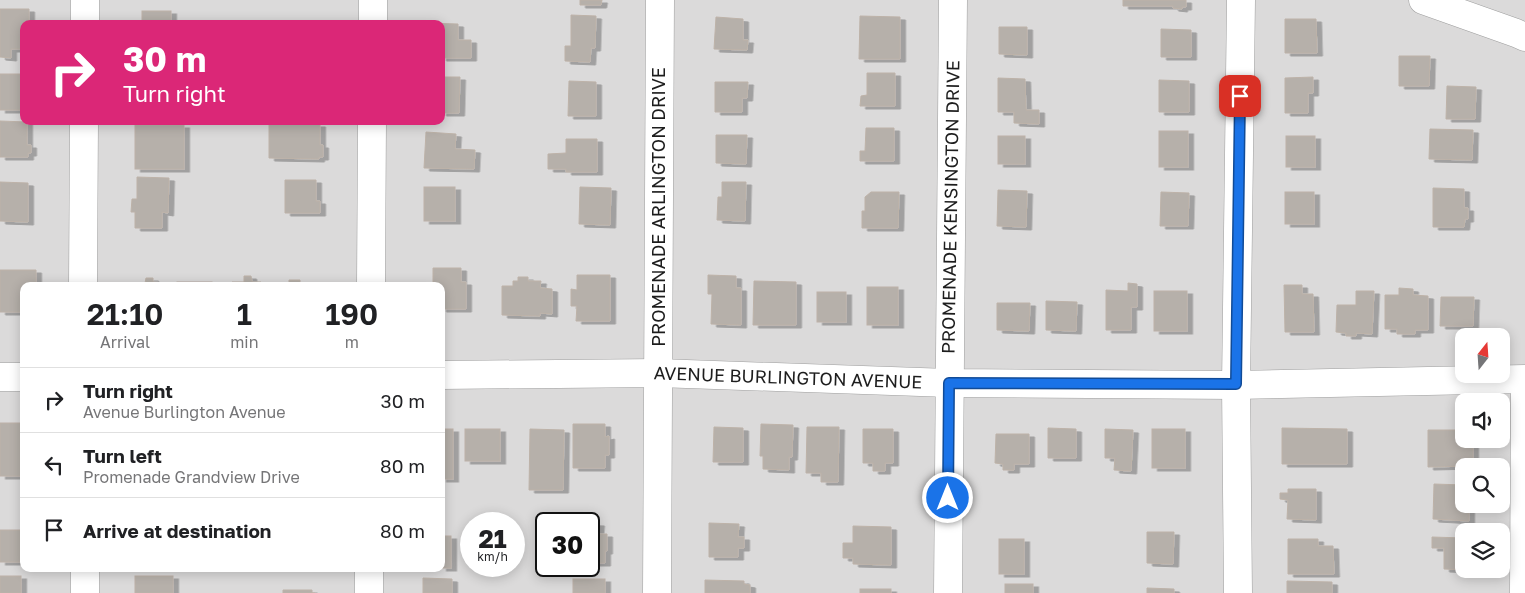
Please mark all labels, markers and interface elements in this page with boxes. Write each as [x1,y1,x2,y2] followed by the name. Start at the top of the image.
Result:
[123,38,206,80] text: 30 m
[40,40,105,105] icon: right
[936,60,964,354] street label: PROMENADE KENSINGTON DRIVE
[647,67,669,347] street label: PROMENADE ARLINGTON DRIVE
[1219,75,1261,117] pin
[123,80,226,107] text: Turn right
[1226,82,1254,110] icon: arrive
[87,296,163,332] text: 21:10
[237,296,252,332] text: 1
[325,296,378,332] text: 190
[1455,328,1510,382] north arrow
[1455,328,1510,578] map controls
[100,332,150,352] text: Arrival
[230,332,258,352] text: min
[345,332,359,352] text: m
[653,361,923,393] street label: AVENUE BURLINGTON AVENUE
[83,379,173,402] text: Turn right
[40,386,68,414] icon: right
[381,389,425,412] text: 30 m
[1455,393,1510,448] button: sound
[83,402,286,422] text: Avenue Burlington Avenue
[83,444,162,467] text: Turn left
[40,451,68,479] icon: left
[380,454,425,477] text: 80 m
[1455,458,1510,513] button: search
[83,467,300,487] text: Promenade Grandview Drive
[921,471,973,523] position arrow
[535,512,600,577] speed limit sign: 30
[40,516,68,544] icon: arrive
[83,519,271,542] text: Arrive at destination
[380,519,425,542] text: 80 m
[478,523,507,554] text: 21
[1455,523,1510,578] button: layers
[477,549,508,564] text: km/h

